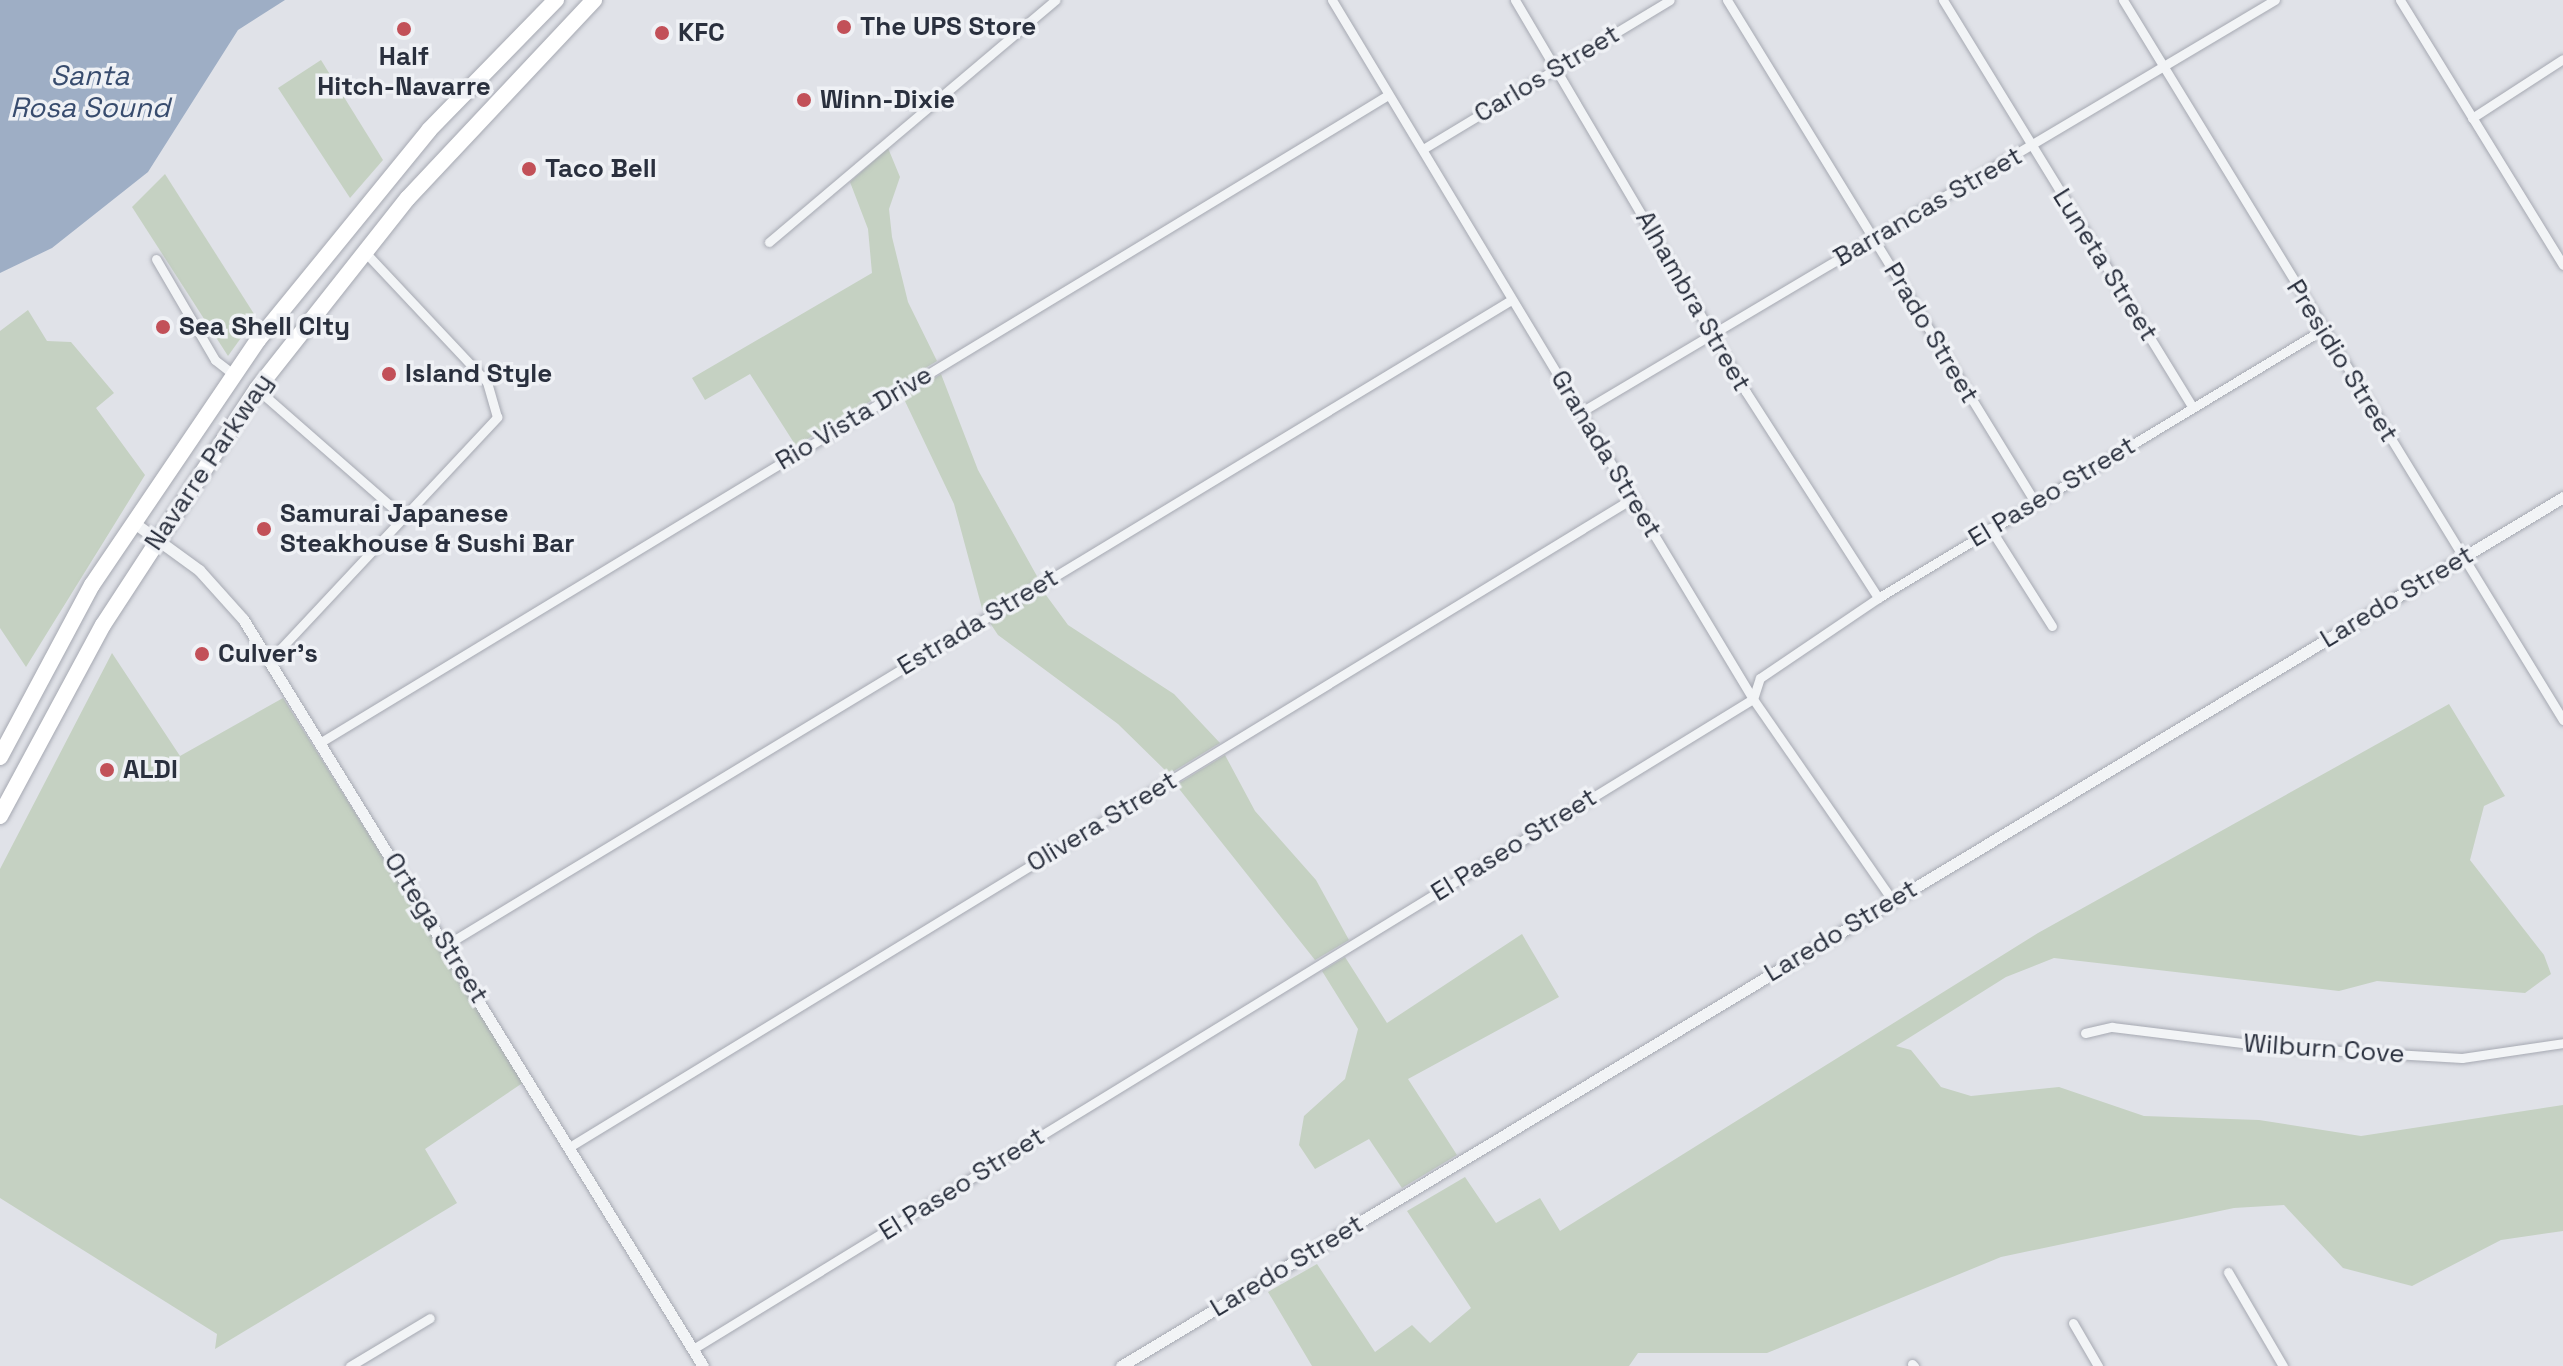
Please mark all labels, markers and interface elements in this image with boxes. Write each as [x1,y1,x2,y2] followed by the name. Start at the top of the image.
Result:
[860,11,1036,43] place label: The UPS Store
[678,17,725,49] place label: KFC
[835,18,853,36] marker: The UPS Store
[1469,18,1625,130] street label: Carlos Street
[395,20,413,38] marker: Half Hitch-Navarre
[653,24,671,42] marker: KFC
[317,41,491,102] place label: Half Hitch-Navarre
[10,58,170,124] water label: Santa Rosa Sound
[820,84,955,116] place label: Winn-Dixie
[795,91,813,109] marker: Winn-Dixie
[1828,140,2028,274] street label: Barrancas Street
[545,153,657,185] place label: Taco Bell
[520,160,538,178] marker: Taco Bell
[2046,183,2164,347] street label: Luneta Street
[1629,205,1757,397] street label: Alhambra Street
[1877,257,1985,409] street label: Prado Street
[2280,274,2404,448] street label: Presidio Street
[179,311,350,343] place label: Sea Shell CIty
[154,318,172,336] marker: Sea Shell CIty
[405,358,552,390] place label: Island Style
[770,359,938,477] street label: Rio Vista Drive
[380,365,398,383] marker: Island Style
[1544,365,1668,543] street label: Granada Street
[138,368,280,556] street label: Navarre Parkway
[1963,430,2141,554] street label: El Paseo Street
[280,498,575,560] place label: Samurai Japanese Steakhouse & Sushi Bar
[255,520,273,538] marker: Samurai Japanese Steakhouse & Sushi Bar
[2315,539,2479,655] street label: Laredo Street
[892,562,1064,682] street label: Estrada Street
[218,638,318,670] place label: Culver's
[193,645,211,663] marker: Culver's
[123,754,178,786] place label: ALDI
[98,761,116,779] marker: ALDI
[1021,765,1183,879] street label: Olivera Street
[1426,782,1602,908] street label: El Paseo Street
[377,847,495,1009] street label: Ortega Street
[1759,873,1923,989] street label: Laredo Street
[2242,1028,2406,1070] street label: Wilburn Cove
[874,1121,1050,1247] street label: El Paseo Street
[1205,1208,1369,1324] street label: Laredo Street

